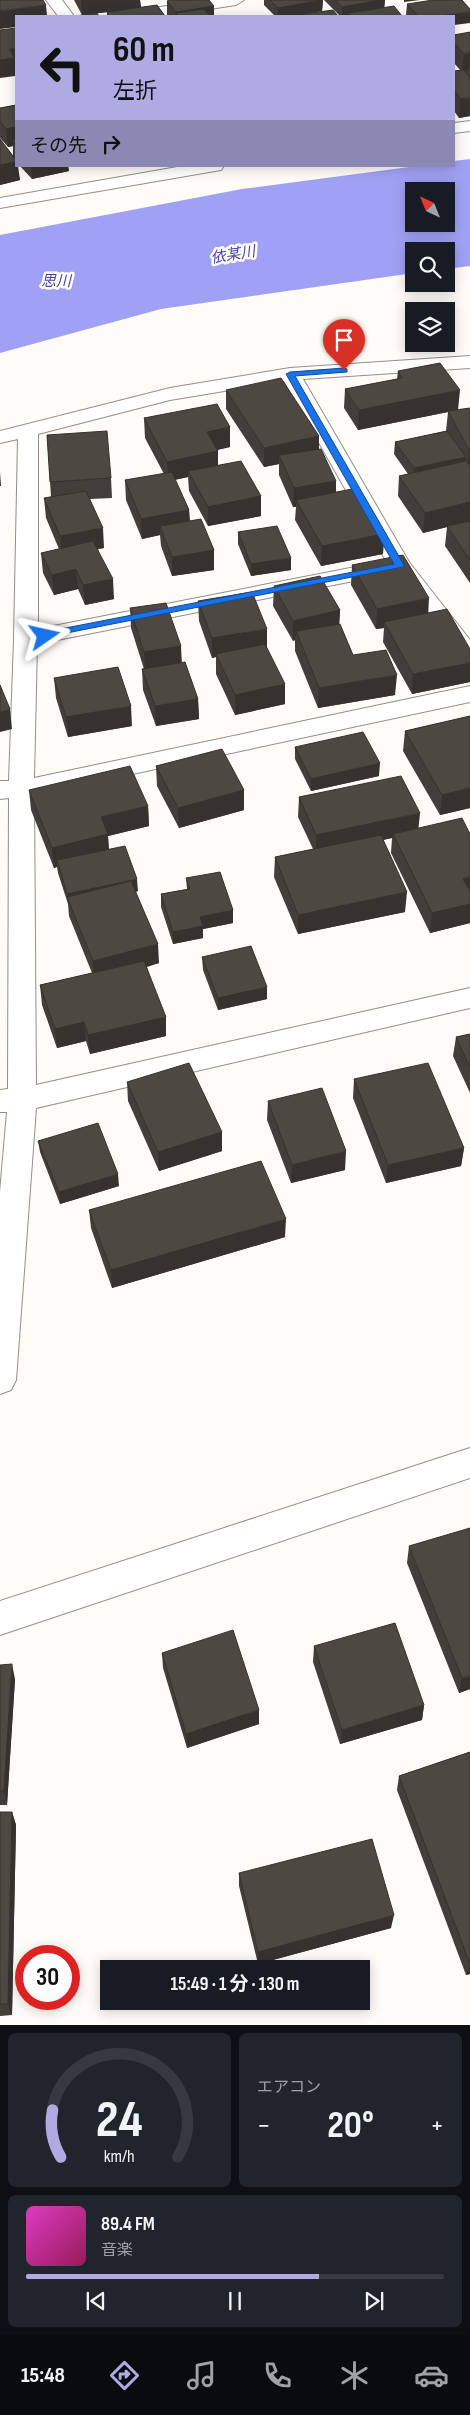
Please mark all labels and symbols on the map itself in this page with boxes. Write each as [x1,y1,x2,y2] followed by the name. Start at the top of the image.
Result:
[405,182,455,232] north arrow
[209,242,259,268] water label: 依某川
[41,272,73,291] water label: 思川
[323,319,365,370] pin
[18,609,70,661] position arrow
[15,1945,80,2010] speed limit sign: 30

